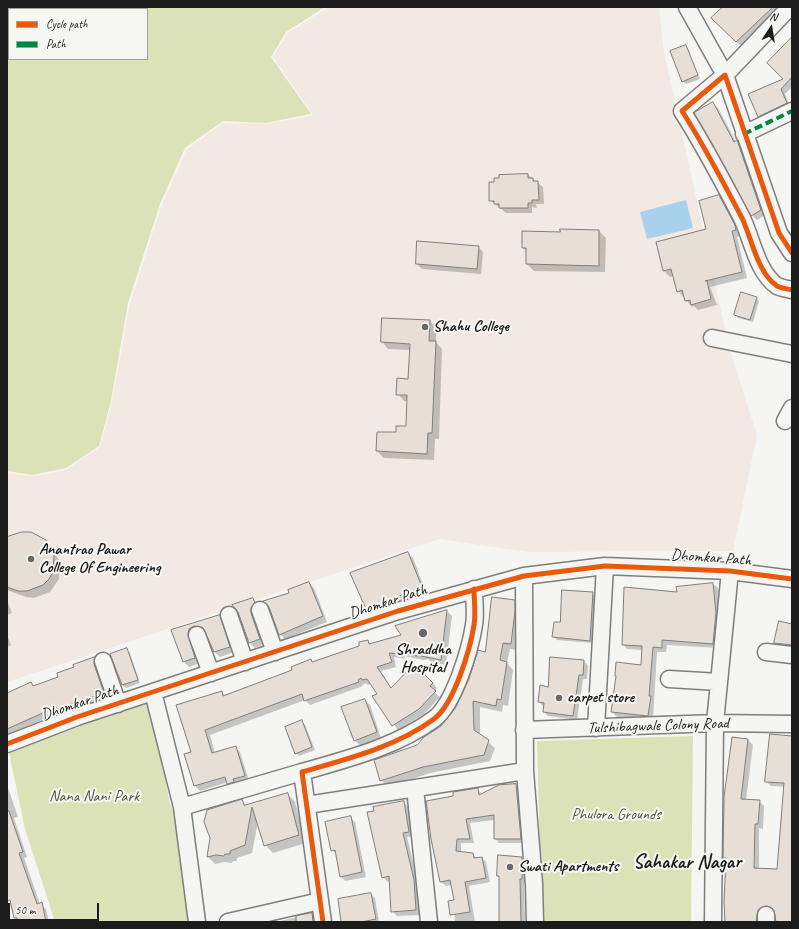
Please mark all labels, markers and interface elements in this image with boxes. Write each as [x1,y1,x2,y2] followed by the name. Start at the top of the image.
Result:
[8,8,148,60] legend
[751,8,791,48] north arrow
[769,9,778,24] text: N
[46,16,88,32] text: Cycle path
[46,36,66,52] text: Path
[433,317,509,337] place label: Shahu College
[420,322,430,332] marker: Shahu College
[39,540,161,578] place label: Anantrao Pawar College Of Engineering
[670,546,752,570] street label: Dhomkar Path
[26,554,36,564] marker: Anantrao Pawar College Of Engineering
[347,580,429,624] street label: Dhomkar Path
[417,627,429,639] marker: Shraddha Hospital
[395,640,451,678] place label: Shraddha Hospital
[39,681,121,725] street label: Dhomkar Path
[567,688,634,708] place label: carpet store
[554,693,564,703] marker: carpet store
[587,714,729,738] street label: Tulshibagwale Colony Road
[49,787,139,807] park label: Nana Nani Park
[571,805,661,825] park label: Phulora Grounds
[633,851,741,875] district label: Sahakar Nagar
[518,857,618,877] place label: Swati Apartments
[505,862,515,872] marker: Swati Apartments
[10,895,101,921] scale bar
[15,902,35,918] text: 50 m

